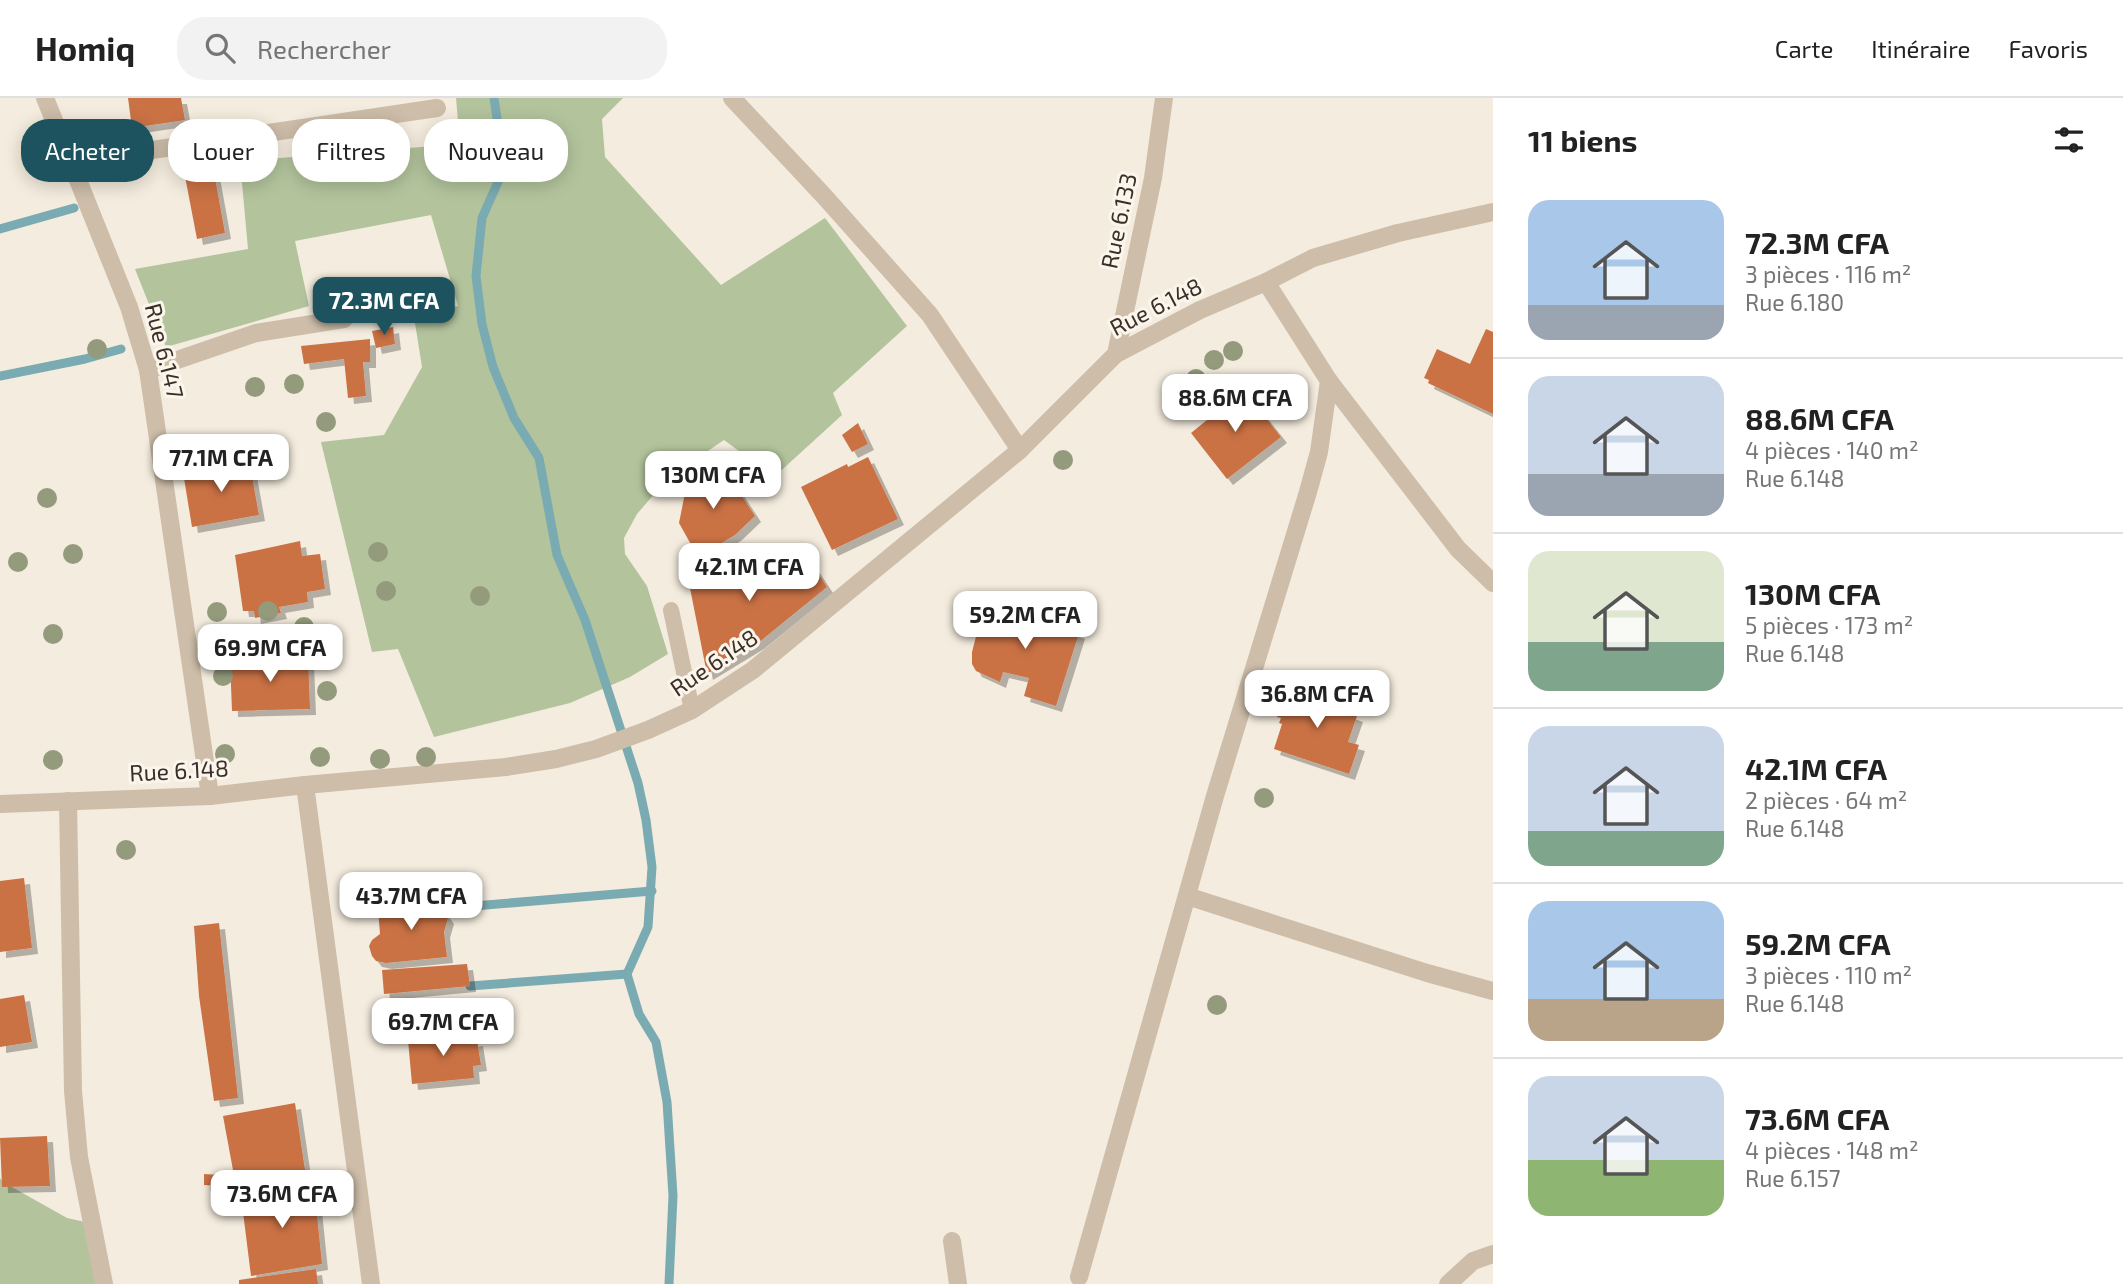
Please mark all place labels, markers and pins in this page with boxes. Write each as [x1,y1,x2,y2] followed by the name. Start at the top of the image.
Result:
[304,278,464,337] pin: 72.3M CFA
[1155,374,1315,434] pin: 88.6M CFA
[141,434,301,494] pin: 77.1M CFA
[641,452,785,511] pin: 130M CFA
[669,544,829,603] pin: 42.1M CFA
[945,592,1105,651] pin: 59.2M CFA
[190,624,350,684] pin: 69.9M CFA
[1237,670,1397,730] pin: 36.8M CFA
[331,872,491,932] pin: 43.7M CFA
[363,998,523,1058] pin: 69.7M CFA
[202,1170,362,1230] pin: 73.6M CFA

